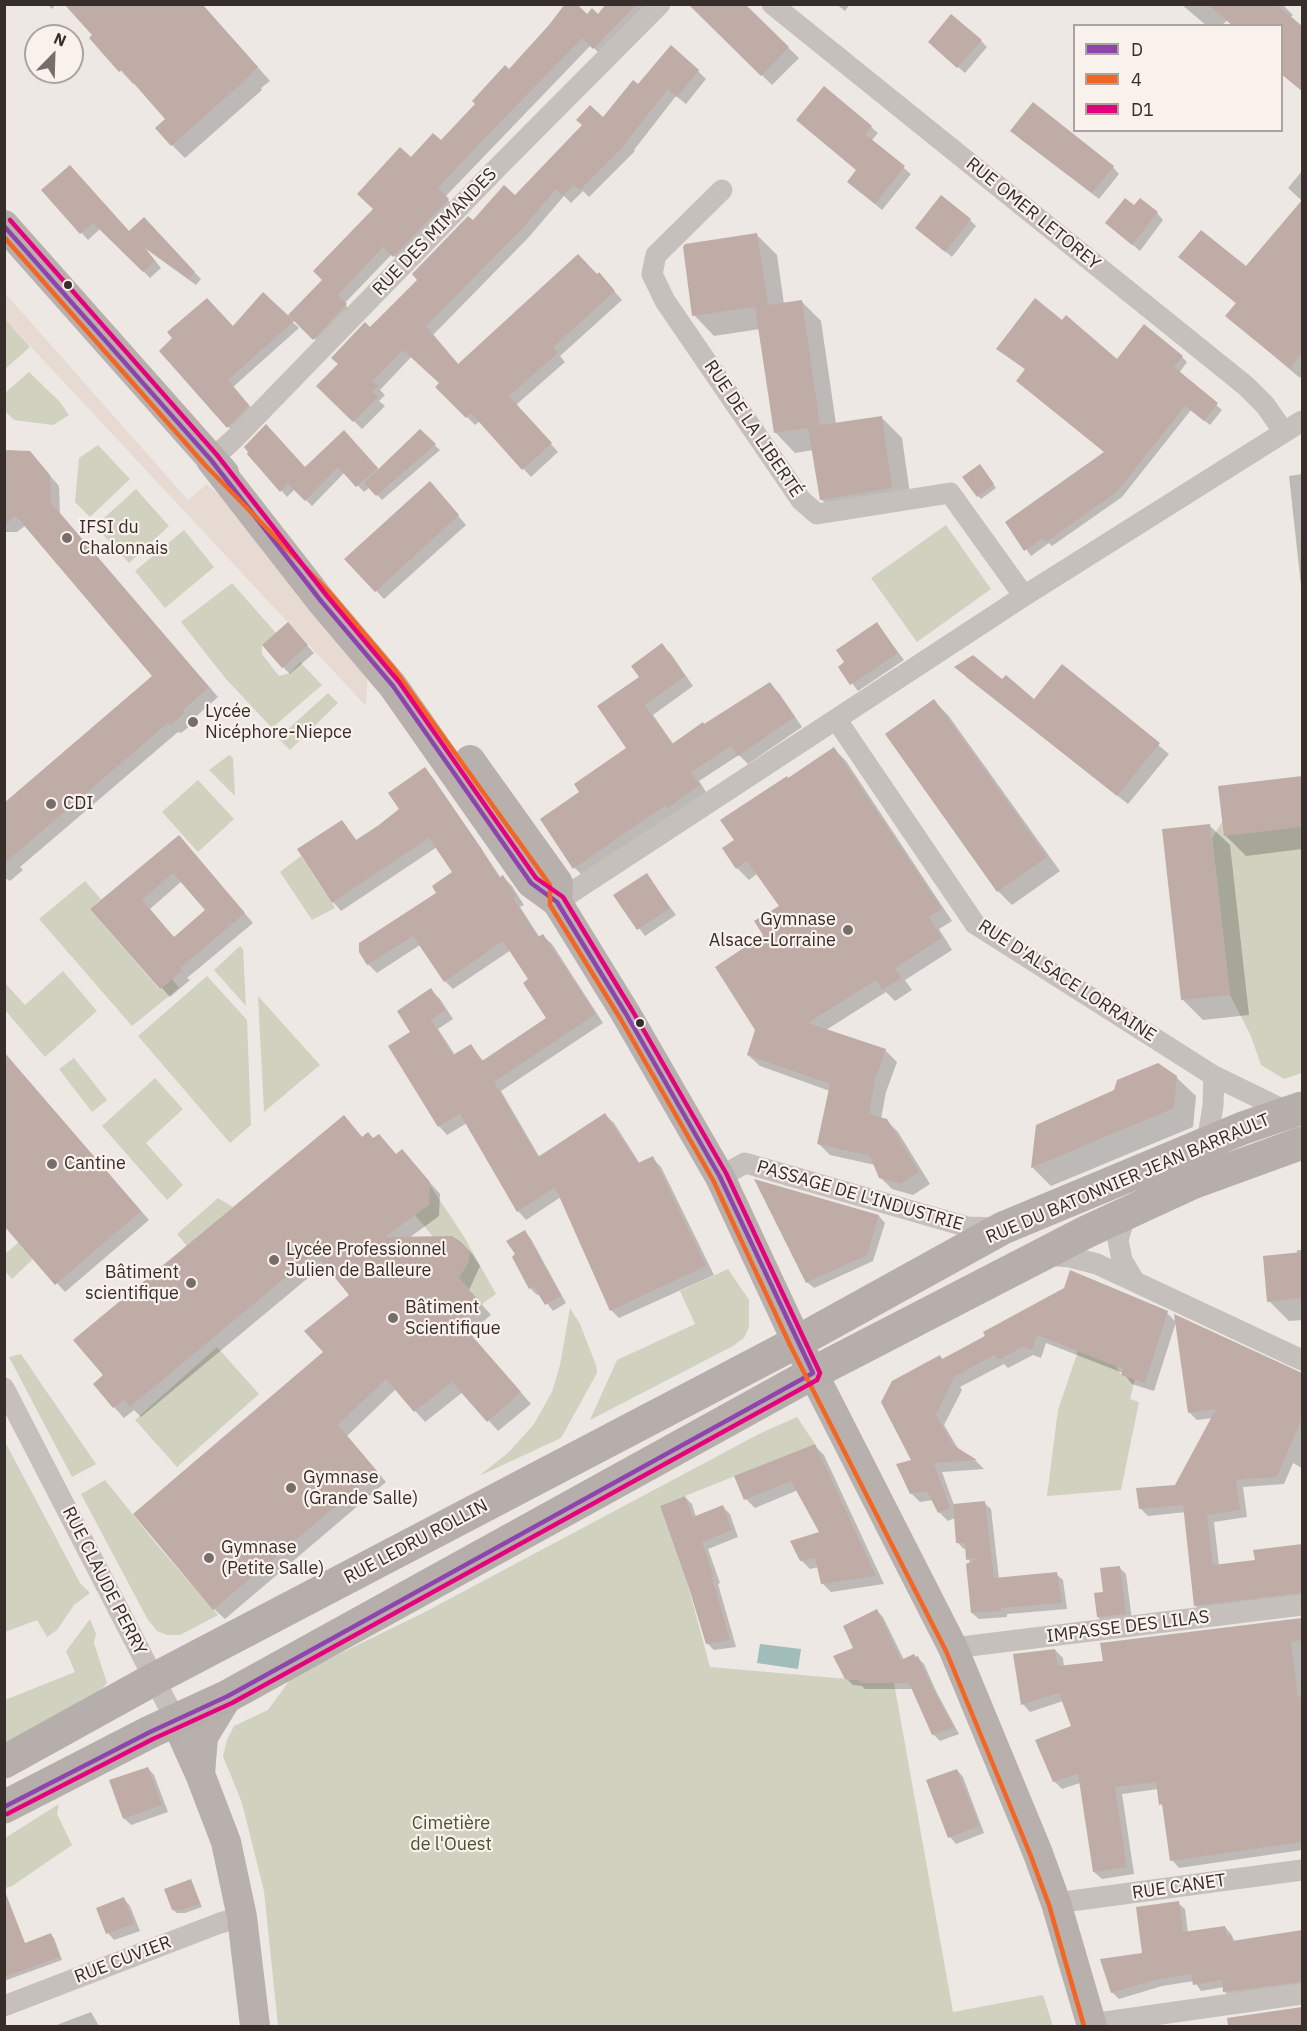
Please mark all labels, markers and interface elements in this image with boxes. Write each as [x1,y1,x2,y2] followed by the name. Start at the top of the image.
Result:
[24,24,84,84] north arrow
[1073,24,1283,132] legend
[51,28,69,51] text: N
[1131,38,1143,61] text: D
[1131,68,1142,91] text: 4
[1131,98,1154,121] text: D1
[962,153,1104,275] street label: RUE OMER LETOREY
[368,164,502,300] street label: RUE DES MIMANDES
[62,279,74,291] unlabelled marker
[699,356,807,502] street label: RUE DE LA LIBERTÉ
[79,517,168,560] place label: IFSI du Chalonnais
[60,531,74,545] marker: IFSI du Chalonnais
[205,701,352,744] place label: Lycée Nicéphore-Niepce
[186,715,200,729] marker: Lycée Nicéphore-Niepce
[63,793,93,815] place label: CDI
[44,797,58,811] marker: CDI
[709,909,836,952] place label: Gymnase Alsace-Lorraine
[974,915,1160,1047] street label: RUE D'ALSACE LORRAINE
[841,923,855,937] marker: Gymnase Alsace-Lorraine
[634,1017,646,1029] unlabelled marker
[983,1109,1273,1249] street label: RUE DU BATONNIER JEAN BARRAULT
[64,1153,126,1175] place label: Cantine
[754,1156,966,1236] street label: PASSAGE DE L'INDUSTRIE
[45,1157,59,1171] marker: Cantine
[286,1239,446,1282] place label: Lycée Professionnel Julien de Balleure
[267,1253,281,1267] marker: Lycée Professionnel Julien de Balleure
[85,1262,179,1304] place label: Bâtiment scientifique
[184,1276,198,1290] marker: Bâtiment scientifique
[405,1297,501,1340] place label: Bâtiment Scientifique
[386,1311,400,1325] marker: Bâtiment Scientifique
[303,1467,418,1510] place label: Gymnase (Grande Salle)
[284,1481,298,1495] marker: Gymnase (Grande Salle)
[340,1495,492,1589] street label: RUE LEDRU ROLLIN
[57,1503,151,1659] street label: RUE CLAUDE PERRY
[221,1537,324,1580] place label: Gymnase (Petite Salle)
[202,1551,216,1565] marker: Gymnase (Petite Salle)
[1045,1606,1211,1648] street label: IMPASSE DES LILAS
[410,1813,492,1856] park label: Cimetière de l'Ouest
[1131,1870,1227,1904] street label: RUE CANET
[72,1932,174,1988] street label: RUE CUVIER

